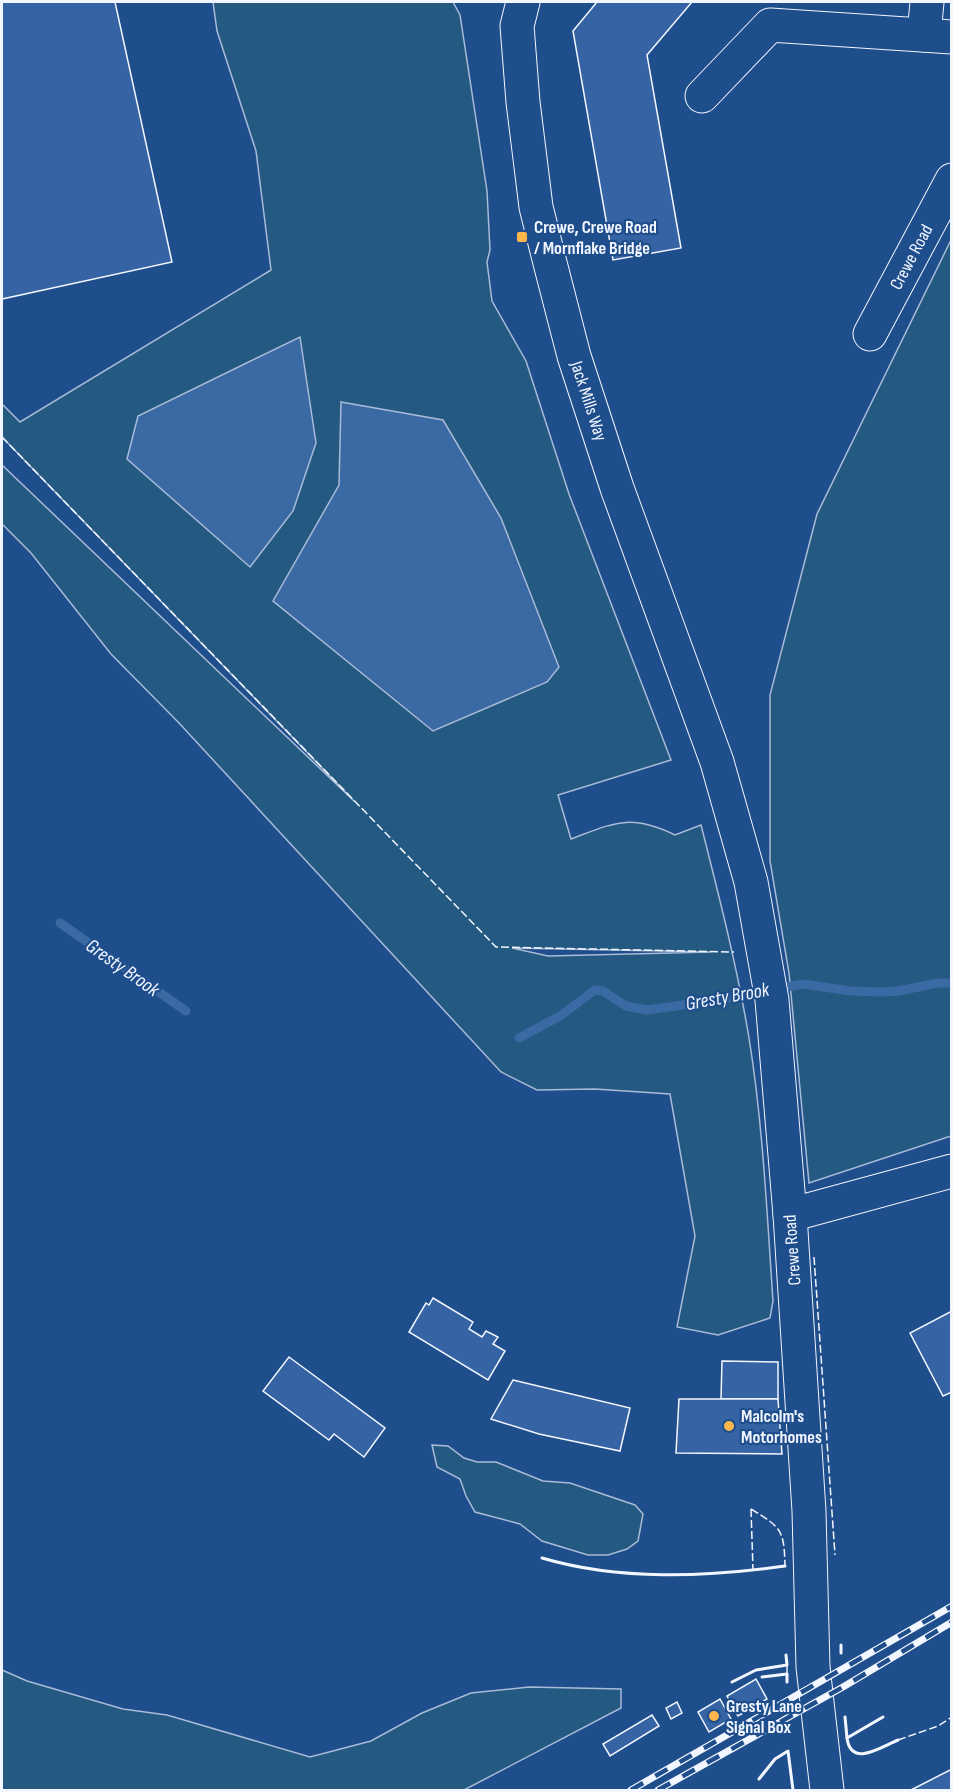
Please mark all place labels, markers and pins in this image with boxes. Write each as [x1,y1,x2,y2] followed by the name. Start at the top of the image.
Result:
[534,217,657,259] place label: Crewe, Crewe Road / Mornflake Bridge
[515,230,529,244] marker: Crewe, Crewe Road / Mornflake Bridge
[741,1406,822,1448] place label: Malcolm's Motorhomes
[722,1419,736,1433] marker: Malcolm's Motorhomes
[726,1696,802,1738] place label: Gresty Lane Signal Box
[707,1709,721,1723] marker: Gresty Lane Signal Box

